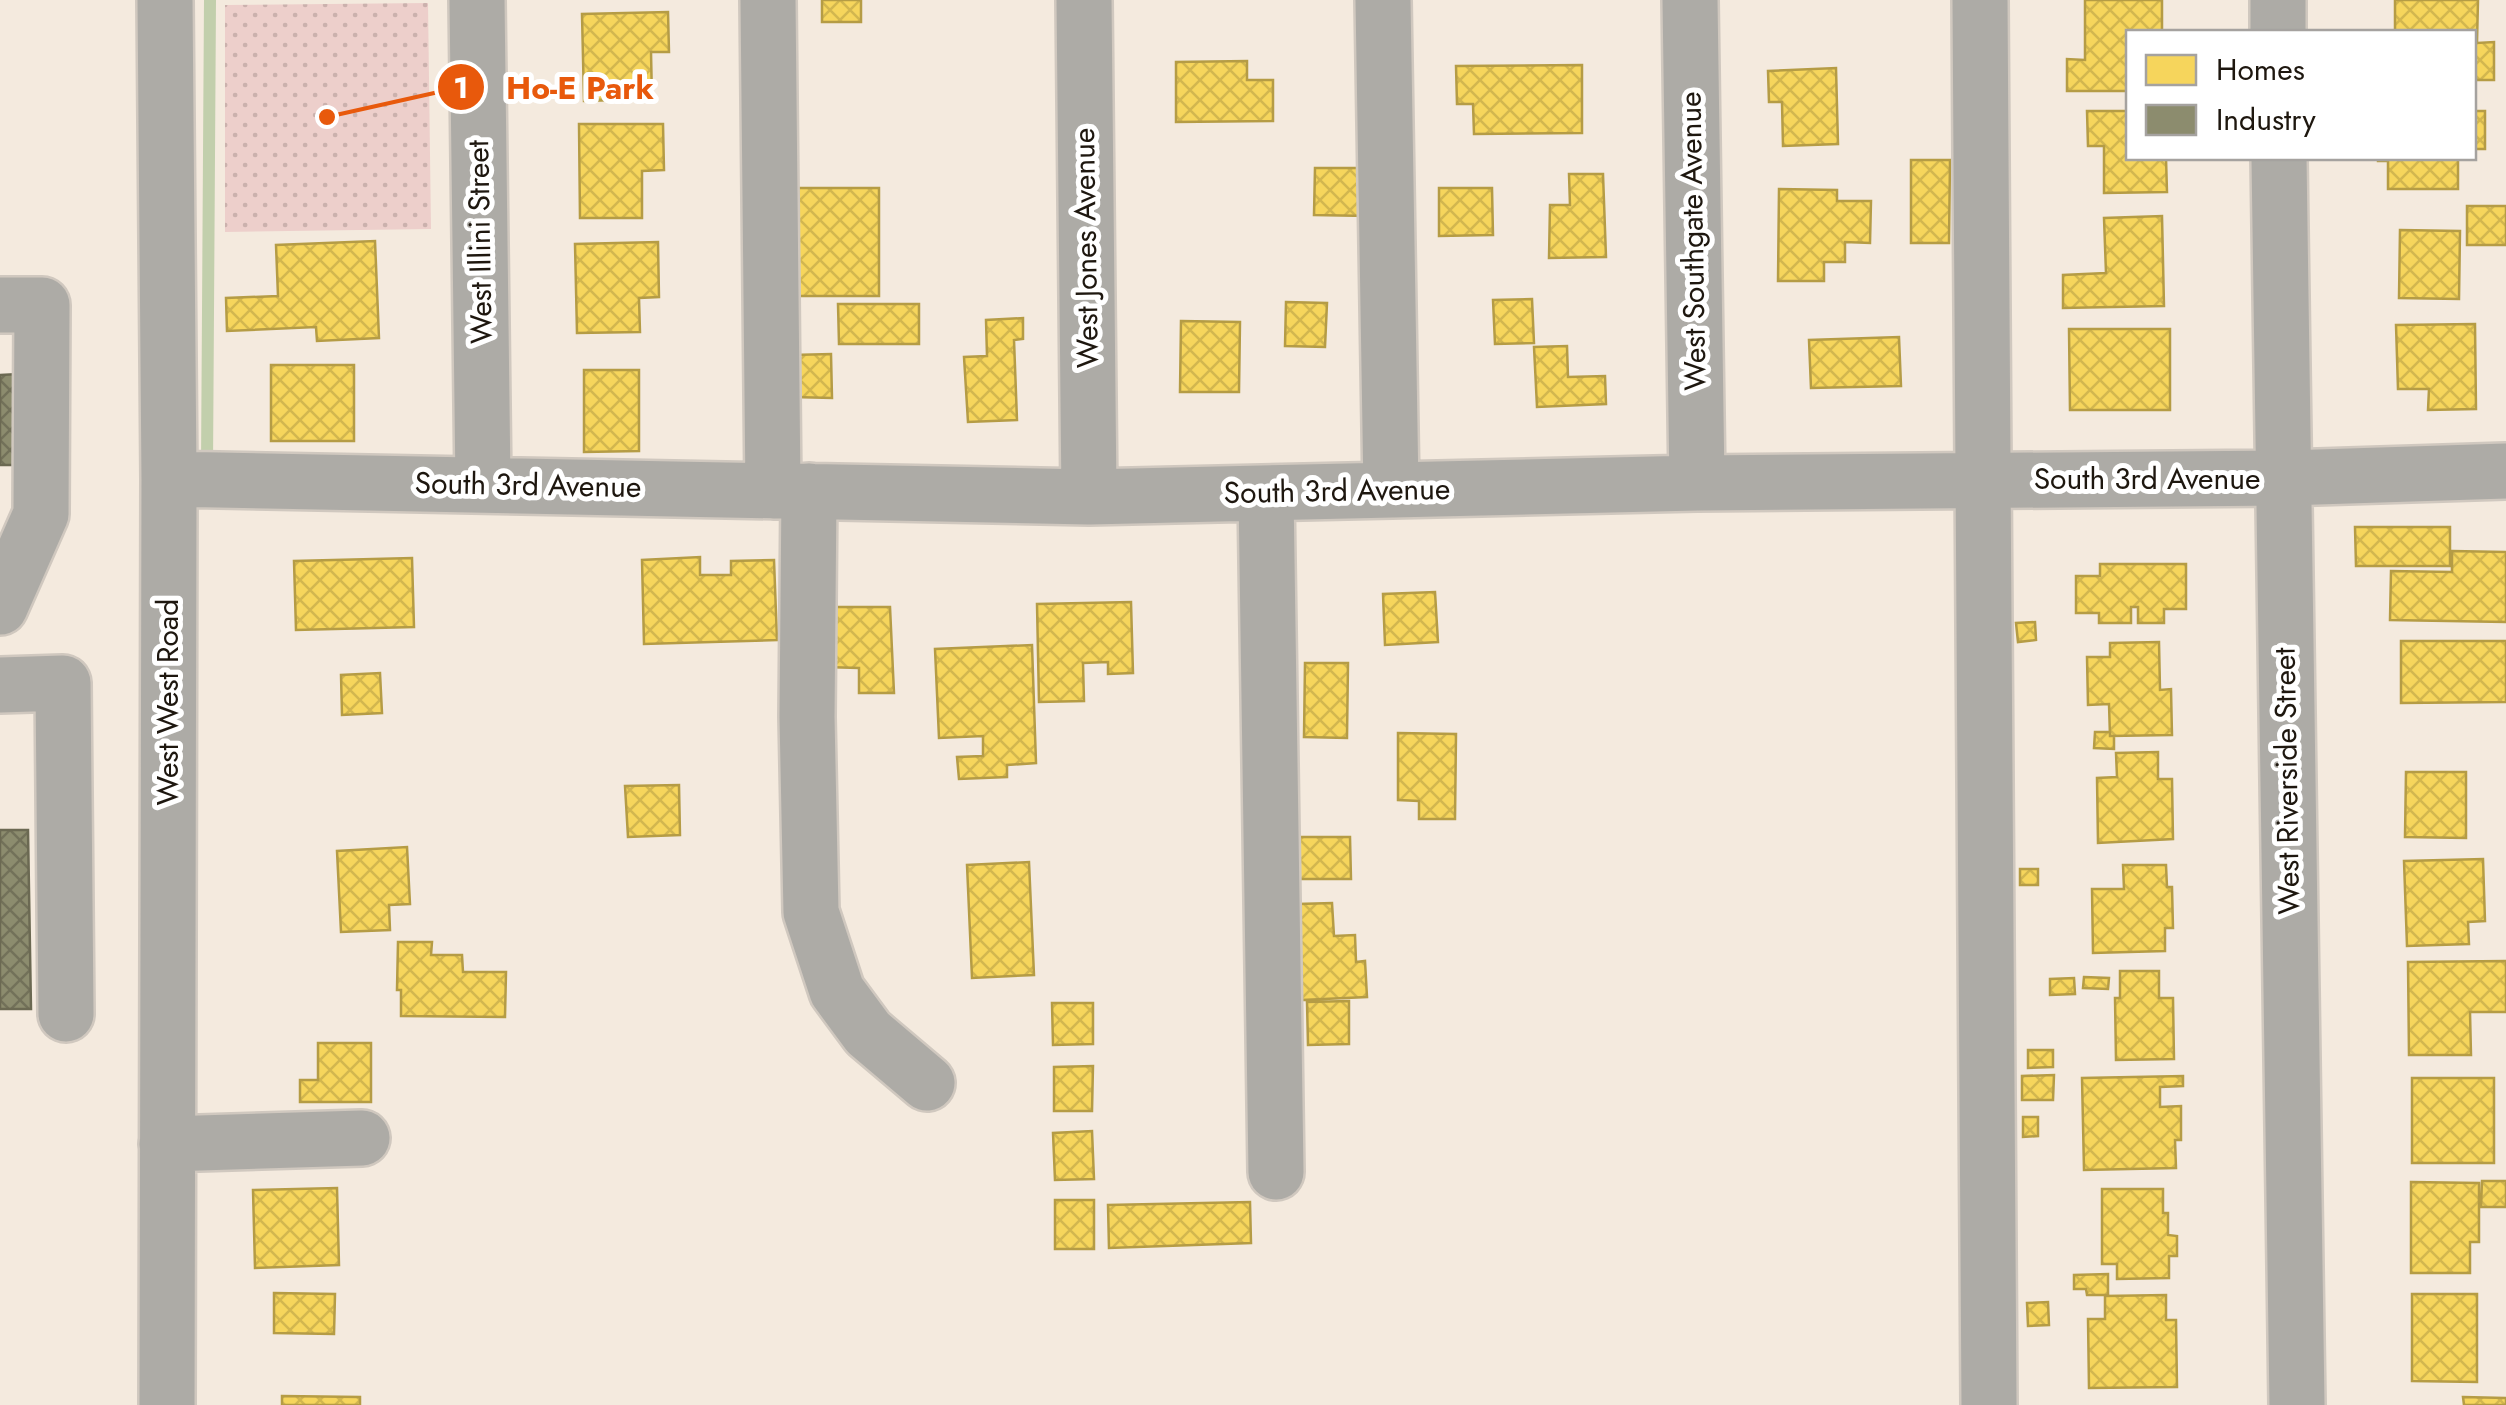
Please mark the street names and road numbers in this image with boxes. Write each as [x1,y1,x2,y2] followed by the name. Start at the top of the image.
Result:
[1668,91,1717,391] street label: West Southgate Avenue
[1062,127,1109,369] street label: West Jones Avenue
[456,139,503,344] street label: West Illini Street
[2034,457,2260,500] street label: South 3rd Avenue
[414,461,642,508] street label: South 3rd Avenue
[1223,467,1451,514] street label: South 3rd Avenue
[146,599,189,805] street label: West West Road
[2263,646,2310,915] street label: West Riverside Street

